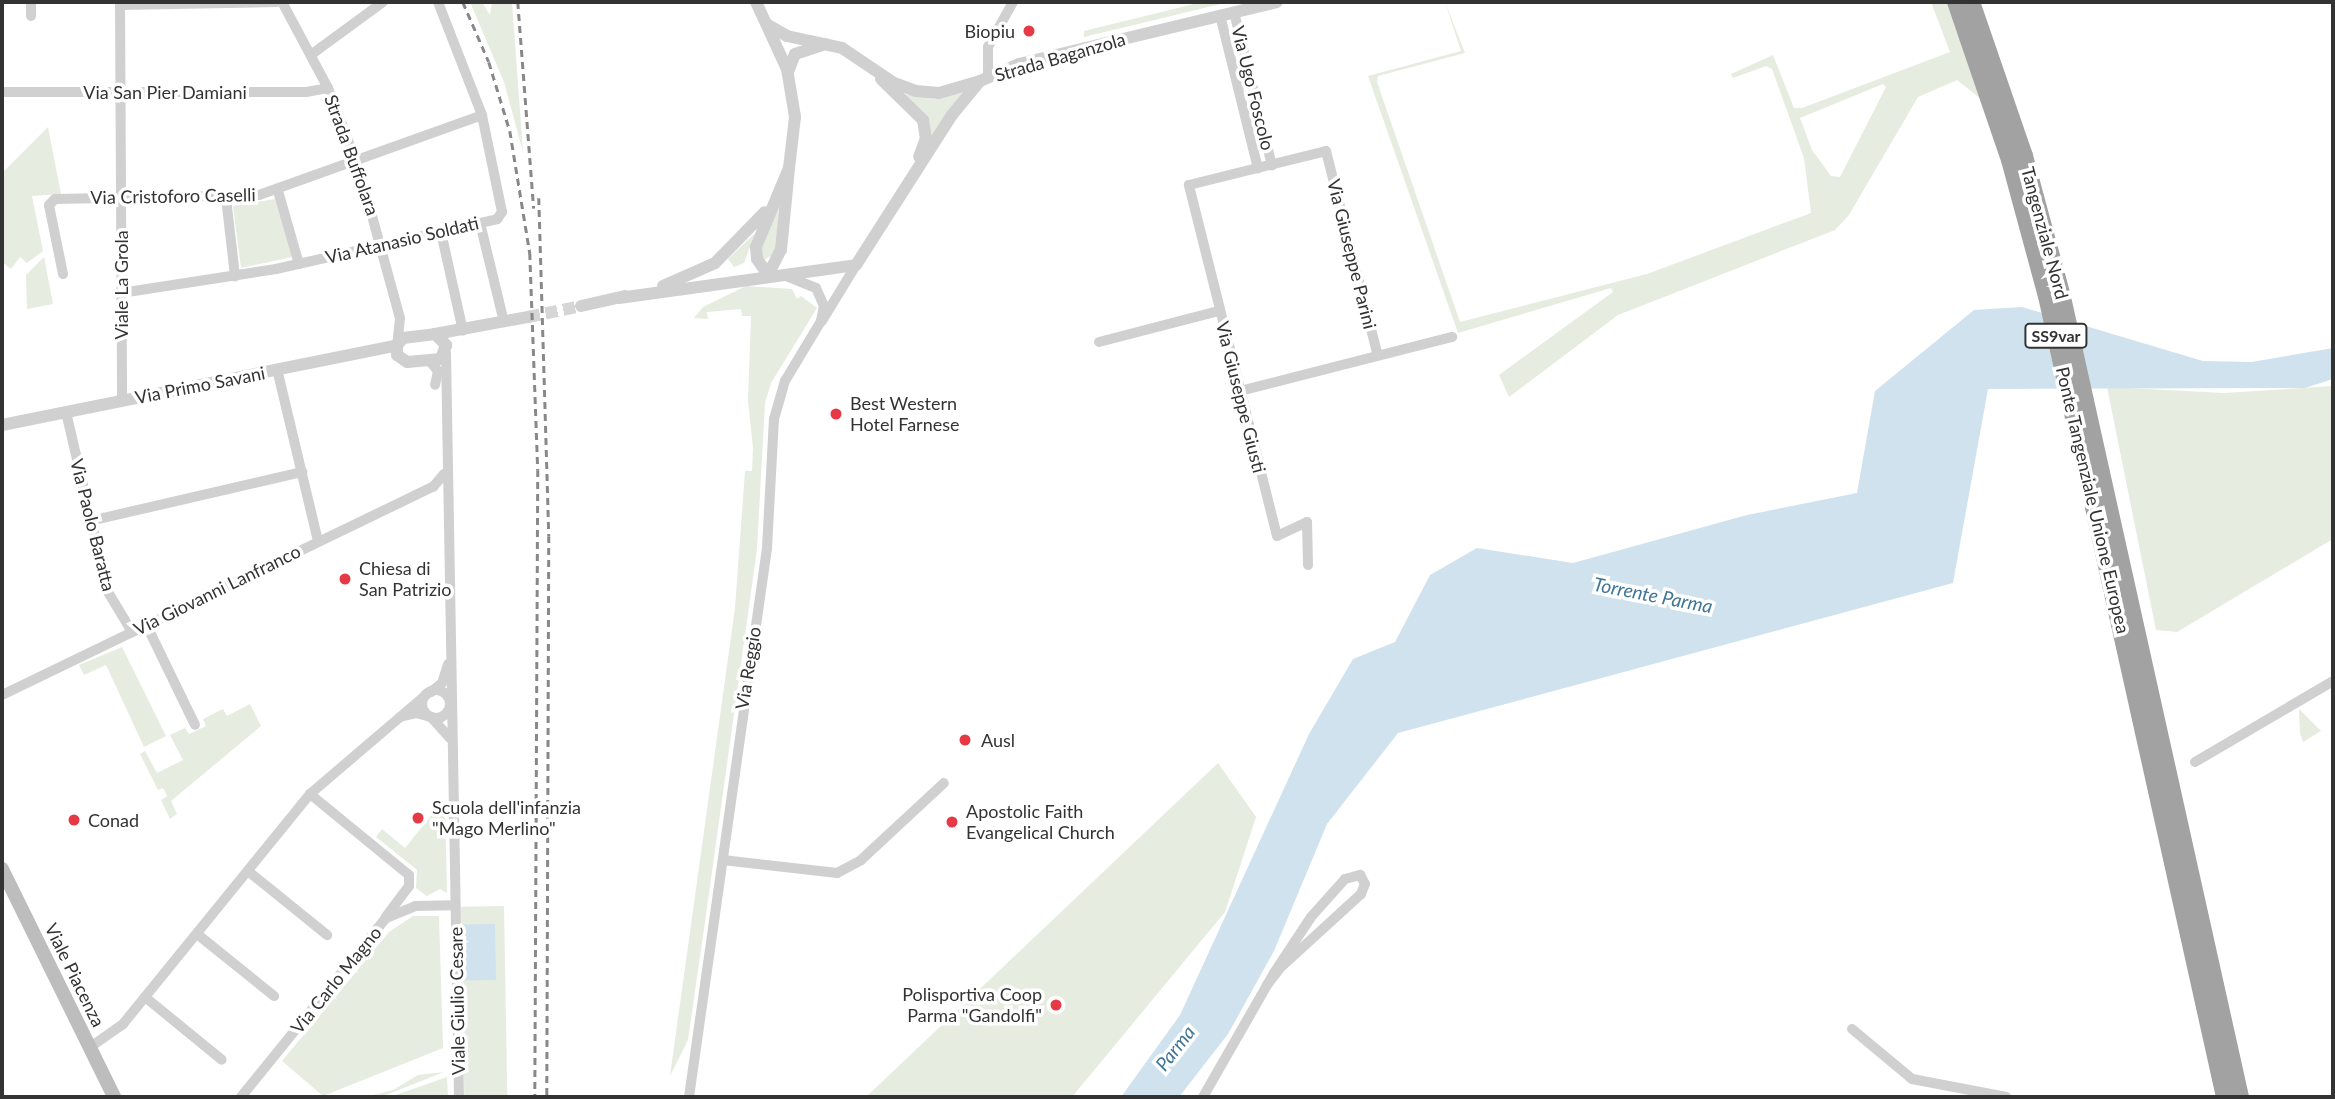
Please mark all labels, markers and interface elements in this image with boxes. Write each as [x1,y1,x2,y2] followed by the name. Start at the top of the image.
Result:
[965,20,1015,42] place label: Biopiu
[1021,23,1037,39] marker: Biopiu
[1227,24,1279,152] street label: Via Ugo Foscolo
[992,28,1128,86] street label: Strada Baganzola
[83,81,247,103] street label: Via San Pier Damiani
[320,92,384,218] street label: Strada Buffolara
[2017,165,2073,301] street label: Tangenziale Nord
[1323,177,1381,331] street label: Via Giuseppe Parini
[90,184,256,208] street label: Via Cristoforo Caselli
[323,212,481,268] street label: Via Atanasio Soldati
[110,230,132,340] street label: Viale La Grola
[1212,319,1270,475] street label: Via Giuseppe Giusti
[2023,324,2089,348] road number: SS9var
[133,362,267,408] street label: Via Primo Savani
[2052,364,2134,636] street label: Ponte Tangenziale Unione Europea
[850,393,960,436] place label: Best Western Hotel Farnese
[828,406,844,422] marker: Best Western Hotel Farnese
[66,457,120,593] street label: Via Paolo Baratta
[130,540,304,640] street label: Via Giovanni Lanfranco
[359,558,452,600] place label: Chiesa di San Patrizio
[337,571,353,587] marker: Chiesa di San Patrizio
[1592,572,1714,618] water label: Torrente Parma
[731,625,765,711] street label: Via Reggio
[981,729,1015,751] place label: Ausl
[955,730,975,750] marker: Ausl
[432,797,581,840] place label: Scuola dell'infanzia "Mago Merlino"
[966,801,1115,844] place label: Apostolic Faith Evangelical Church
[88,809,139,831] place label: Conad
[410,810,426,826] marker: Scuola dell'infanzia "Mago Merlino"
[66,812,82,828] marker: Conad
[944,814,960,830] marker: Apostolic Faith Evangelical Church
[41,920,109,1030] street label: Viale Piacenza
[286,922,386,1038] street label: Via Carlo Magno
[445,927,469,1075] street label: Viale Giulio Cesare
[902,984,1042,1026] place label: Polisportiva Coop Parma "Gandolfi"
[1048,997,1064,1013] marker: Polisportiva Coop Parma "Gandolfi"
[1150,1021,1200,1075] water label: Parma

